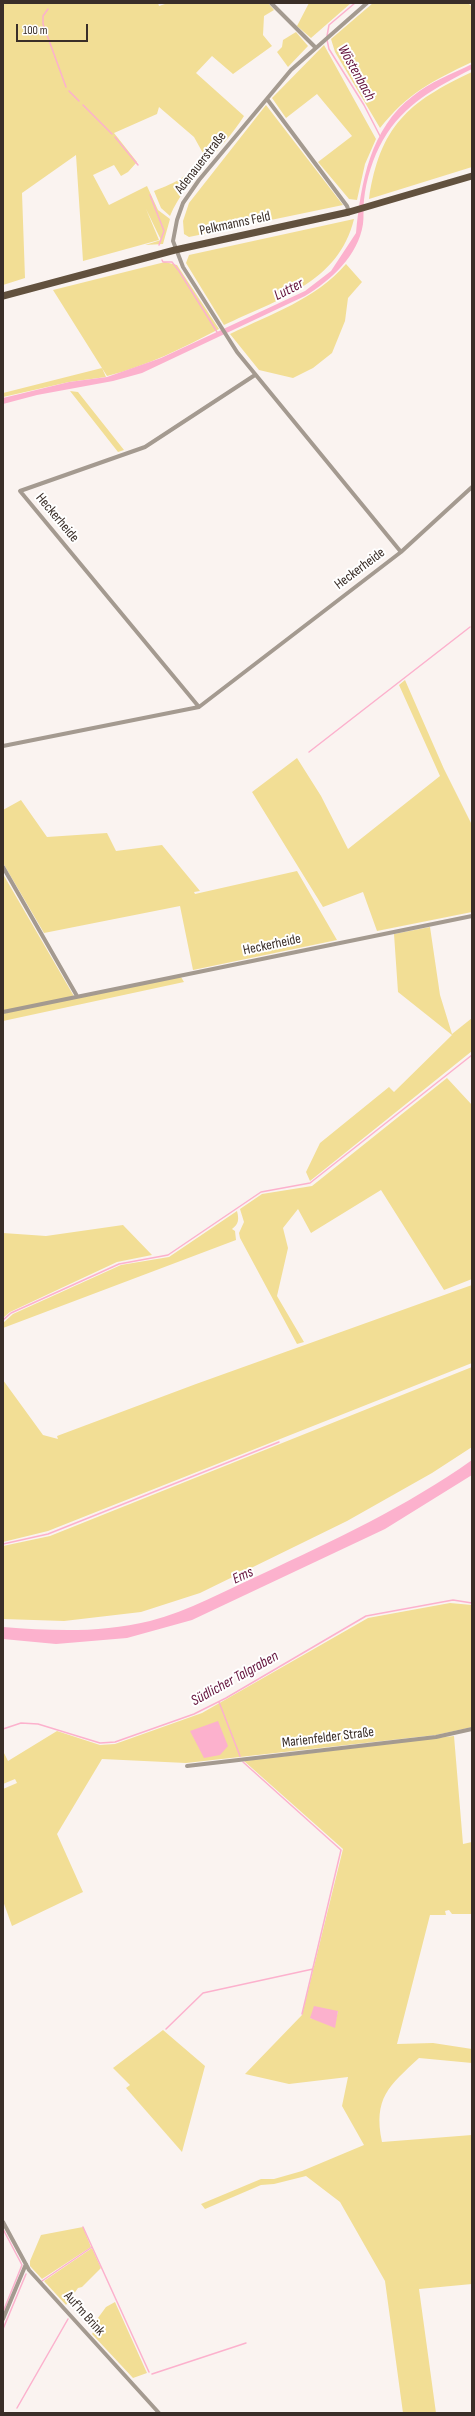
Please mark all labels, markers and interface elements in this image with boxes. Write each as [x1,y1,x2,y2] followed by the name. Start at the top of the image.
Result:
[18,16,90,42] scale bar
[23,23,48,38] text: 100 m
[333,42,379,104] water label: Wöstenbach
[172,129,230,197] street label: Adenauerstraße
[198,208,272,240] street label: Pelkmanns Feld
[271,275,307,305] water label: Lutter
[32,490,82,546] street label: Heckerheide
[331,545,389,593] street label: Heckerheide
[241,931,303,959] street label: Heckerheide
[230,1564,256,1588] water label: Ems
[188,1648,282,1710] water label: Südlicher Talgraben
[281,1724,375,1752] street label: Marienfelder Straße
[60,2288,108,2340] street label: Auf'm Brink

